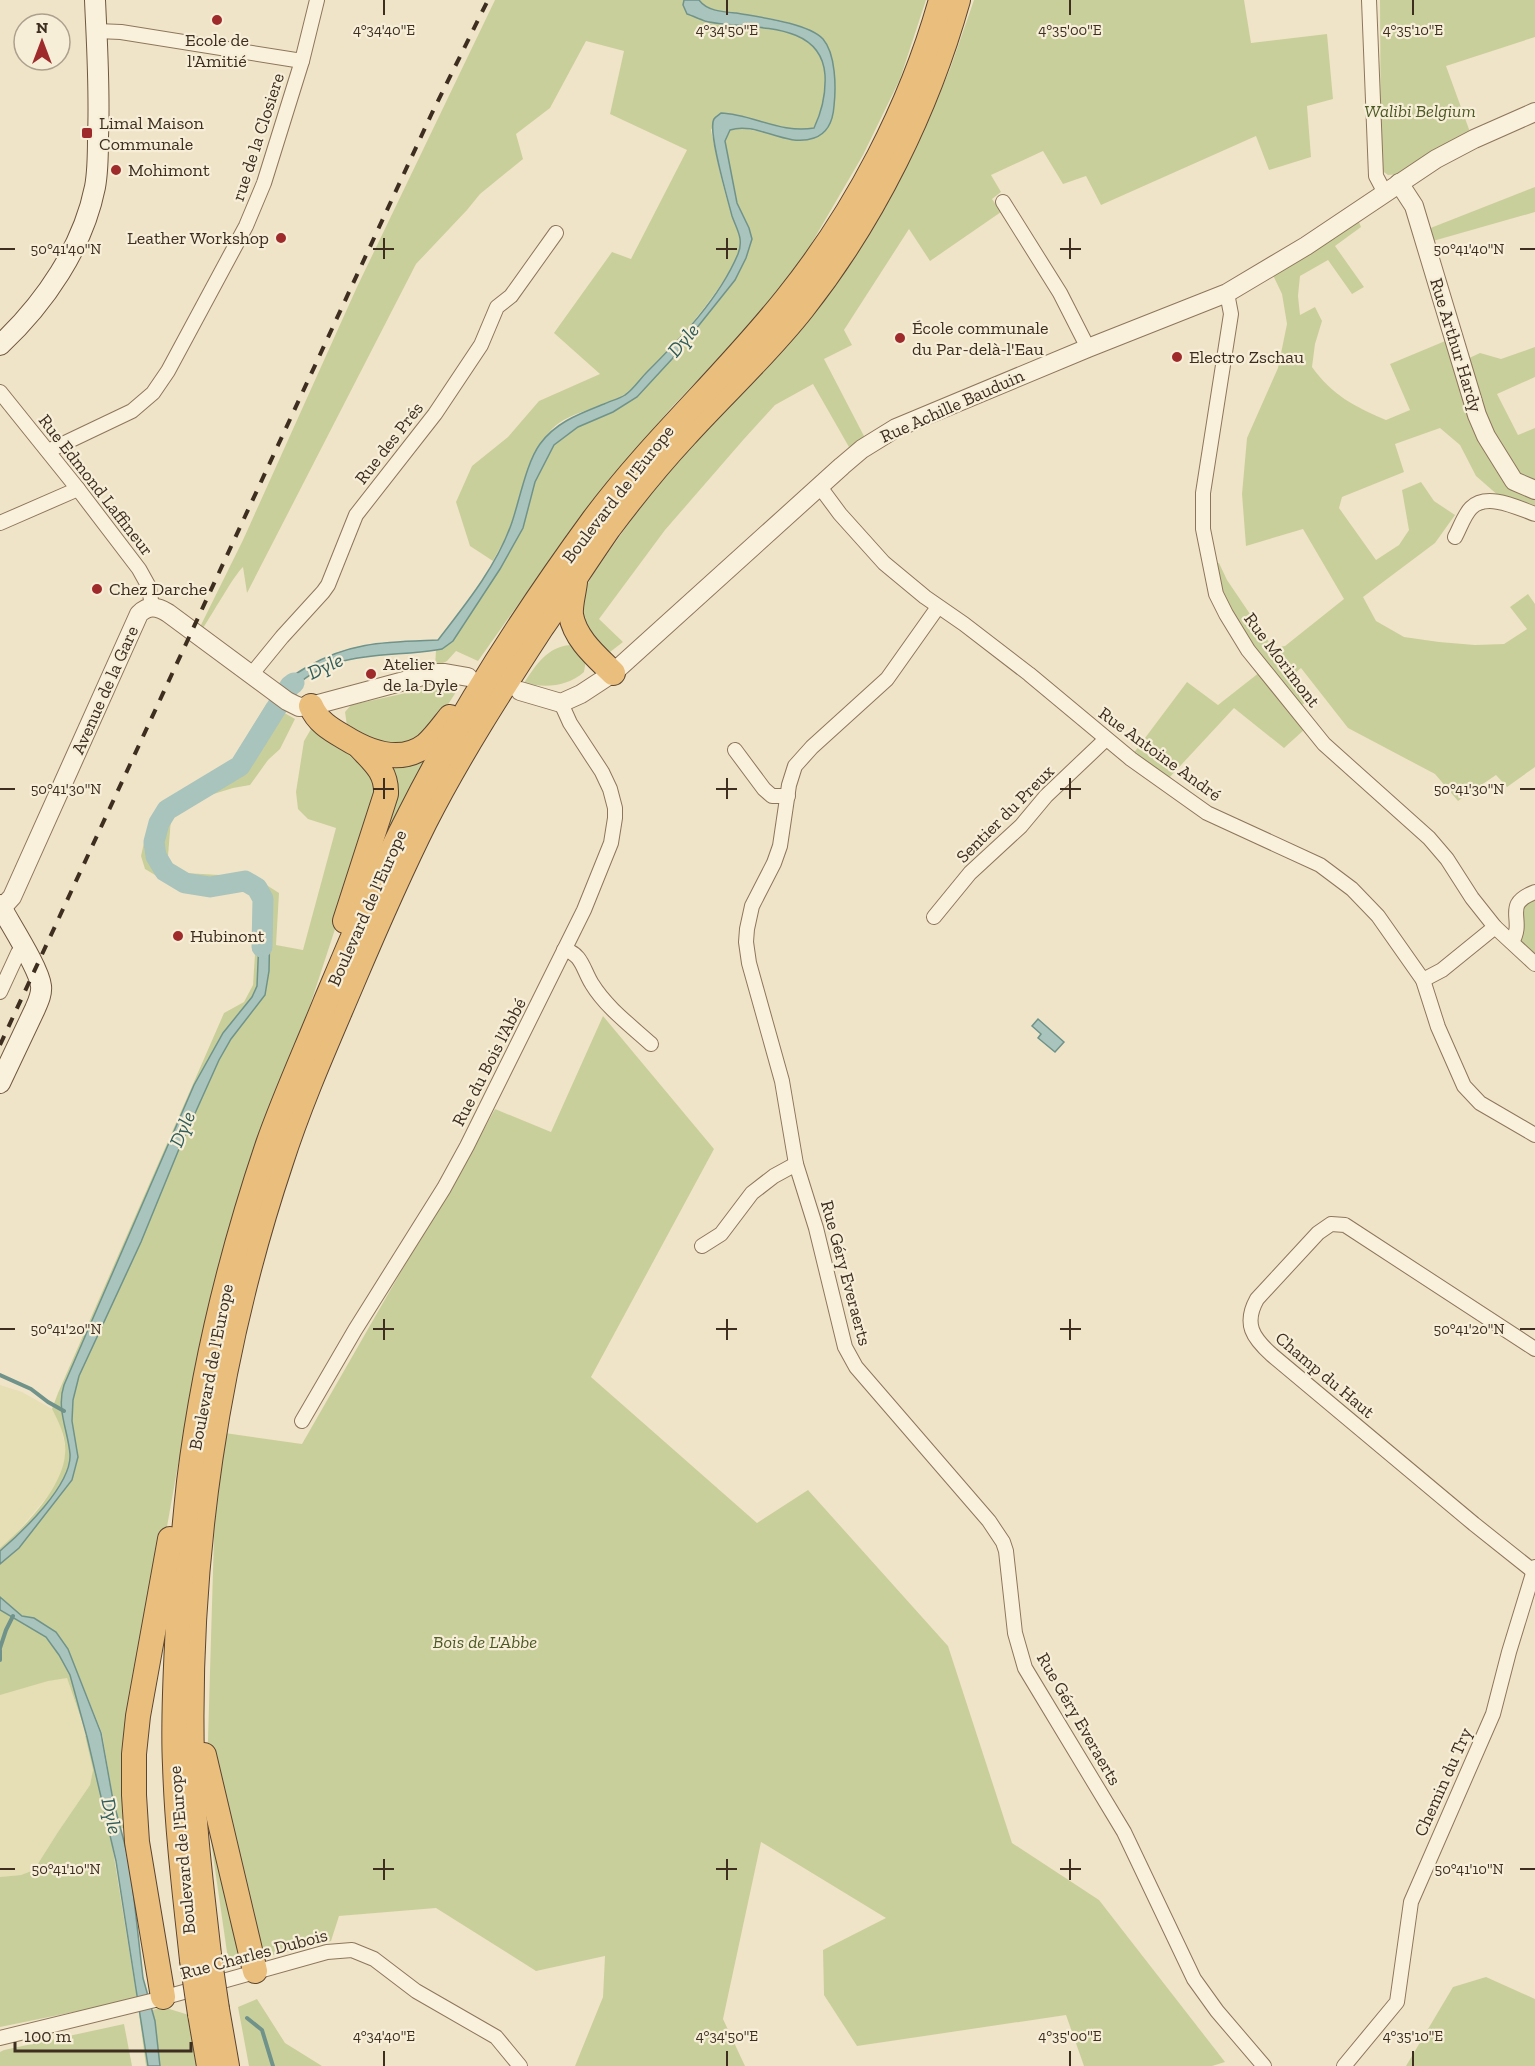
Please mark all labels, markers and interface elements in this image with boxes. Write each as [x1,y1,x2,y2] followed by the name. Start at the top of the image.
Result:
[12,12,72,72] north arrow
[210,13,224,27] marker: Ecole de l'Amitié
[36,18,48,37] text: N
[353,21,415,39] text: 4°34'40"E
[696,21,758,39] text: 4°34'50"E
[1038,21,1102,39] text: 4°35'00"E
[1383,21,1443,39] text: 4°35'10"E
[185,29,249,72] place label: Ecole de l'Amitié
[227,70,289,204] street label: rue de la Closiere
[1364,100,1476,122] park label: Walibi Belgium
[99,112,204,155] place label: Limal Maison Communale
[80,126,94,140] marker: Limal Maison Communale
[128,159,210,181] place label: Mohimont
[109,163,123,177] marker: Mohimont
[127,227,269,249] place label: Leather Workshop
[274,231,288,245] marker: Leather Workshop
[31,240,101,258] text: 50°41'40"N
[1434,240,1504,258] text: 50°41'40"N
[1425,275,1487,416] street label: Rue Arthur Hardy
[912,317,1048,360] place label: École communale du Par-delà-l'Eau
[662,318,704,362] water label: Dyle
[893,331,907,345] marker: École communale du Par-delà-l'Eau
[1189,346,1304,368] place label: Electro Zschau
[1170,350,1184,364] marker: Electro Zschau
[877,364,1028,448] street label: Rue Achille Bauduin
[350,397,428,489] street label: Rue des Prés
[34,410,158,560] street label: Rue Edmond Laffineur
[557,421,679,567] street label: Boulevard de l'Europe
[109,578,207,600] place label: Chez Darche
[90,582,104,596] marker: Chez Darche
[1239,608,1325,712] street label: Rue Morimont
[67,622,143,758] street label: Avenue de la Gare
[303,647,347,685] water label: Dyle
[383,653,458,696] place label: Atelier de la Dyle
[364,667,378,681] marker: Atelier de la Dyle
[1094,702,1226,806] street label: Rue Antoine André
[951,760,1059,868] street label: Sentier du Preux
[31,780,101,798] text: 50°41'30"N
[1434,780,1504,798] text: 50°41'30"N
[323,826,411,990] street label: Boulevard de l'Europe
[190,925,265,947] place label: Hubinont
[171,929,185,943] marker: Hubinont
[447,994,531,1130] street label: Rue du Bois l'Abbé
[164,1107,200,1151] water label: Dyle
[816,1198,876,1348] street label: Rue Géry Everaerts
[184,1282,238,1452] street label: Boulevard de l'Europe
[30,1320,102,1338] text: 50°41'20"N
[1433,1320,1505,1338] text: 50°41'20"N
[1271,1327,1379,1423] street label: Champ du Haut
[433,1631,537,1653] park label: Bois de L'Abbe
[1032,1649,1126,1789] street label: Rue Géry Everaerts
[1409,1724,1477,1840] street label: Chemin du Try
[164,1765,200,1935] street label: Boulevard de l'Europe
[96,1796,128,1836] water label: Dyle
[31,1860,101,1878] text: 50°41'10"N
[1434,1860,1504,1878] text: 50°41'10"N
[178,1924,330,1984] street label: Rue Charles Dubois
[15,2015,190,2053] scale bar
[24,2025,72,2047] text: 100 m
[353,2027,415,2045] text: 4°34'40"E
[696,2027,758,2045] text: 4°34'50"E
[1038,2027,1102,2045] text: 4°35'00"E
[1383,2027,1443,2045] text: 4°35'10"E

